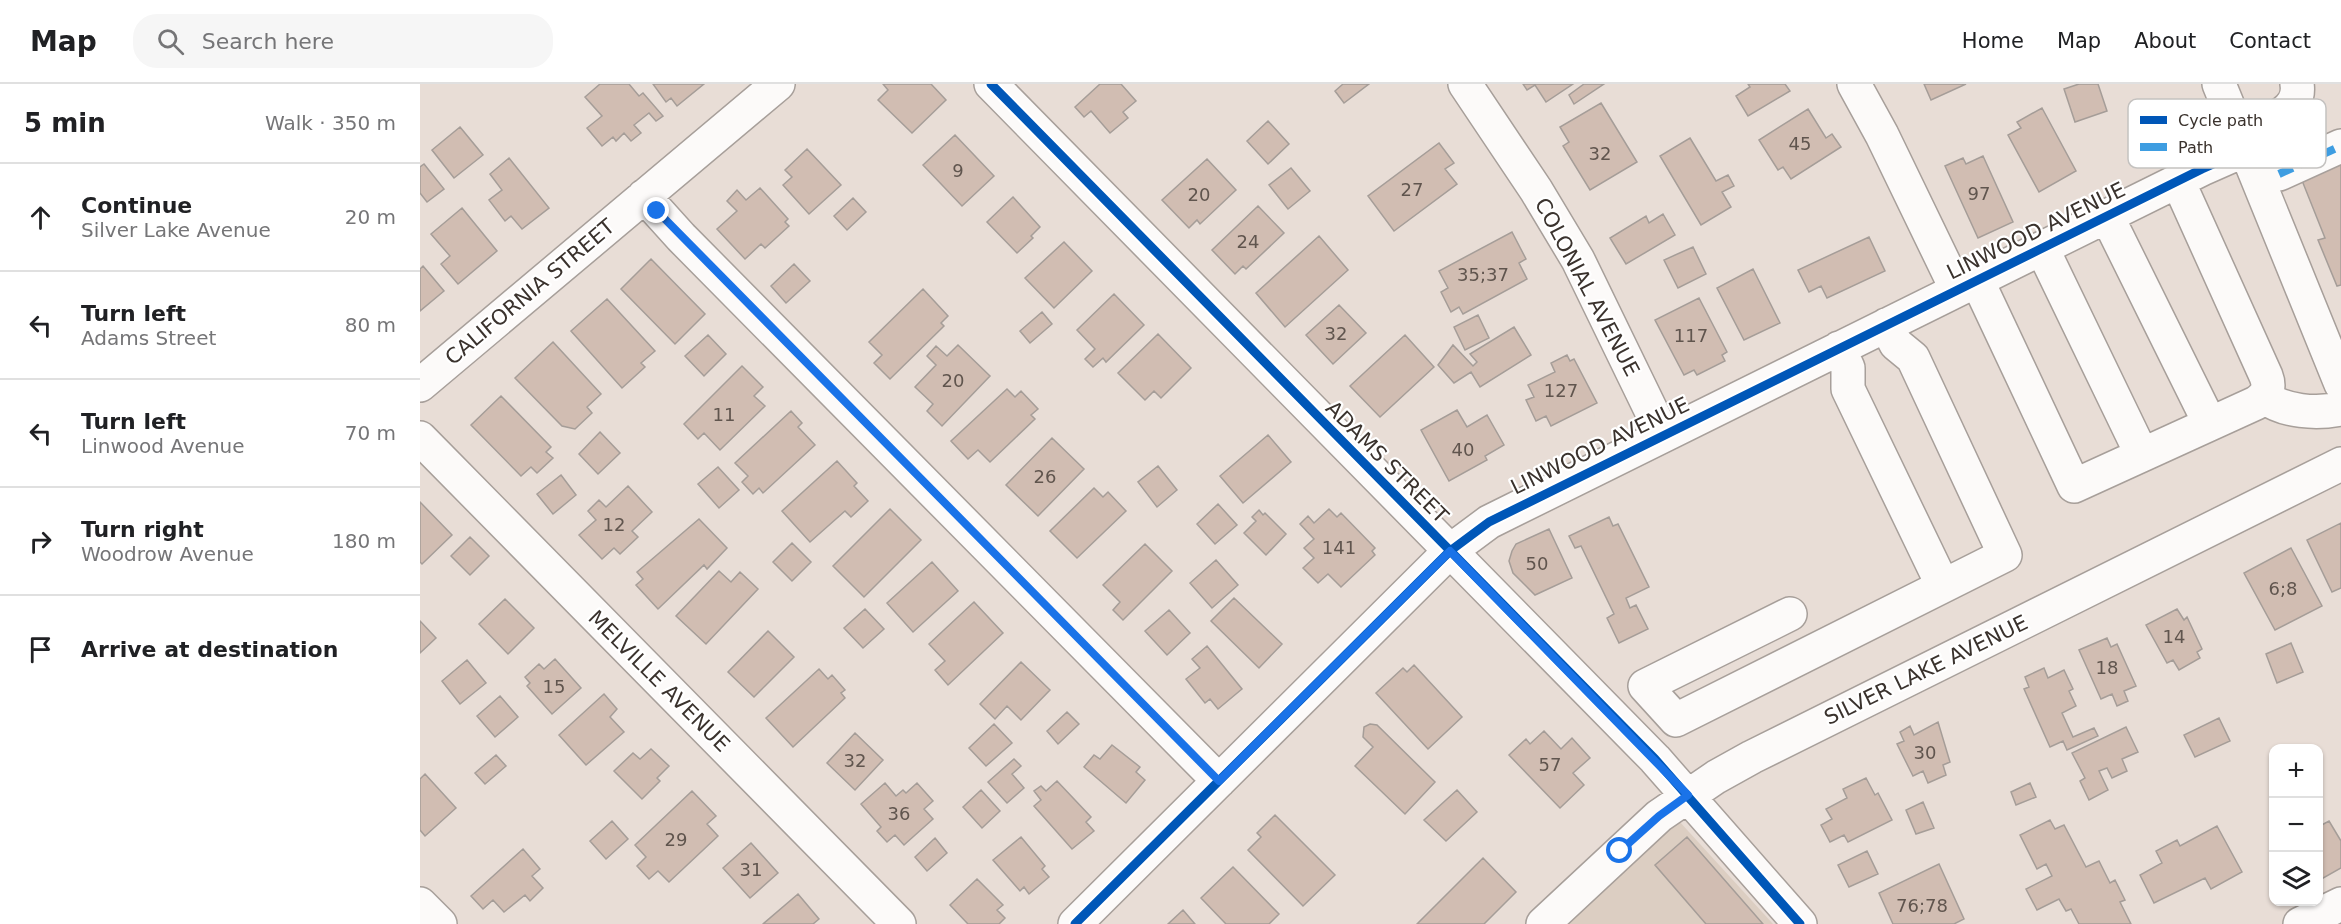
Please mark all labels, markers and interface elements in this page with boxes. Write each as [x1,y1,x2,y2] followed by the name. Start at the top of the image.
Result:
[133,14,553,68] search box
[30,25,97,58] text: Map
[154,25,187,58] icon: search
[202,29,334,54] text: Search here
[1962,29,2024,53] text: Home
[2057,29,2101,53] text: Map
[2134,29,2196,53] text: About
[2229,29,2311,53] text: Contact
[2128,99,2326,168] legend
[24,108,106,138] text: 5 min
[265,111,396,135] text: Walk · 350 m
[2178,111,2263,130] text: Cycle path
[1789,133,1811,154] house number: 45
[2178,138,2213,157] text: Path
[1589,143,1611,164] house number: 32
[952,160,964,181] house number: 9
[1943,177,2129,285] street label: LINWOOD AVENUE
[1401,179,1423,200] house number: 27
[1968,183,1990,204] house number: 97
[1188,184,1210,205] house number: 20
[81,193,192,218] text: Continue
[1530,194,1644,380] street label: COLONIAL AVENUE
[643,197,669,223] route end
[24,201,57,234] icon: ahead
[345,205,396,229] text: 20 m
[441,214,619,370] street label: CALIFORNIA STREET
[81,218,271,242] text: Silver Lake Avenue
[1237,231,1259,252] house number: 24
[1457,264,1509,285] house number: 35;37
[81,301,186,326] text: Turn left
[24,309,57,342] icon: left
[345,313,396,337] text: 80 m
[1325,323,1347,344] house number: 32
[1674,325,1708,346] house number: 117
[81,326,216,350] text: Adams Street
[942,370,964,391] house number: 20
[1544,380,1578,401] house number: 127
[1507,392,1693,500] street label: LINWOOD AVENUE
[1321,396,1453,528] street label: ADAMS STREET
[713,404,735,425] house number: 11
[81,409,186,434] text: Turn left
[24,417,57,450] icon: left
[345,421,396,445] text: 70 m
[81,434,245,458] text: Linwood Avenue
[1452,439,1474,460] house number: 40
[1034,466,1056,487] house number: 26
[603,514,625,535] house number: 12
[81,517,204,542] text: Turn right
[24,525,57,558] icon: right
[332,529,396,553] text: 180 m
[1322,537,1356,558] house number: 141
[81,542,254,566] text: Woodrow Avenue
[1526,553,1548,574] house number: 50
[2269,578,2297,599] house number: 6;8
[583,605,735,757] street label: MELVILLE AVENUE
[1820,610,2032,730] street label: SILVER LAKE AVENUE
[2163,626,2185,647] house number: 14
[24,633,57,666] icon: arrive
[81,637,338,662] text: Arrive at destination
[2096,657,2118,678] house number: 18
[543,676,565,697] house number: 15
[1914,742,1936,763] house number: 30
[2269,744,2323,906] map controls
[2269,744,2323,798] button: +
[844,750,866,771] house number: 32
[1539,754,1561,775] house number: 57
[2269,798,2323,852] button: −
[888,803,910,824] house number: 36
[665,829,687,850] house number: 29
[1606,837,1632,863] route start
[2269,852,2323,906] button: layers
[740,859,762,880] house number: 31
[1896,895,1948,916] house number: 76;78

